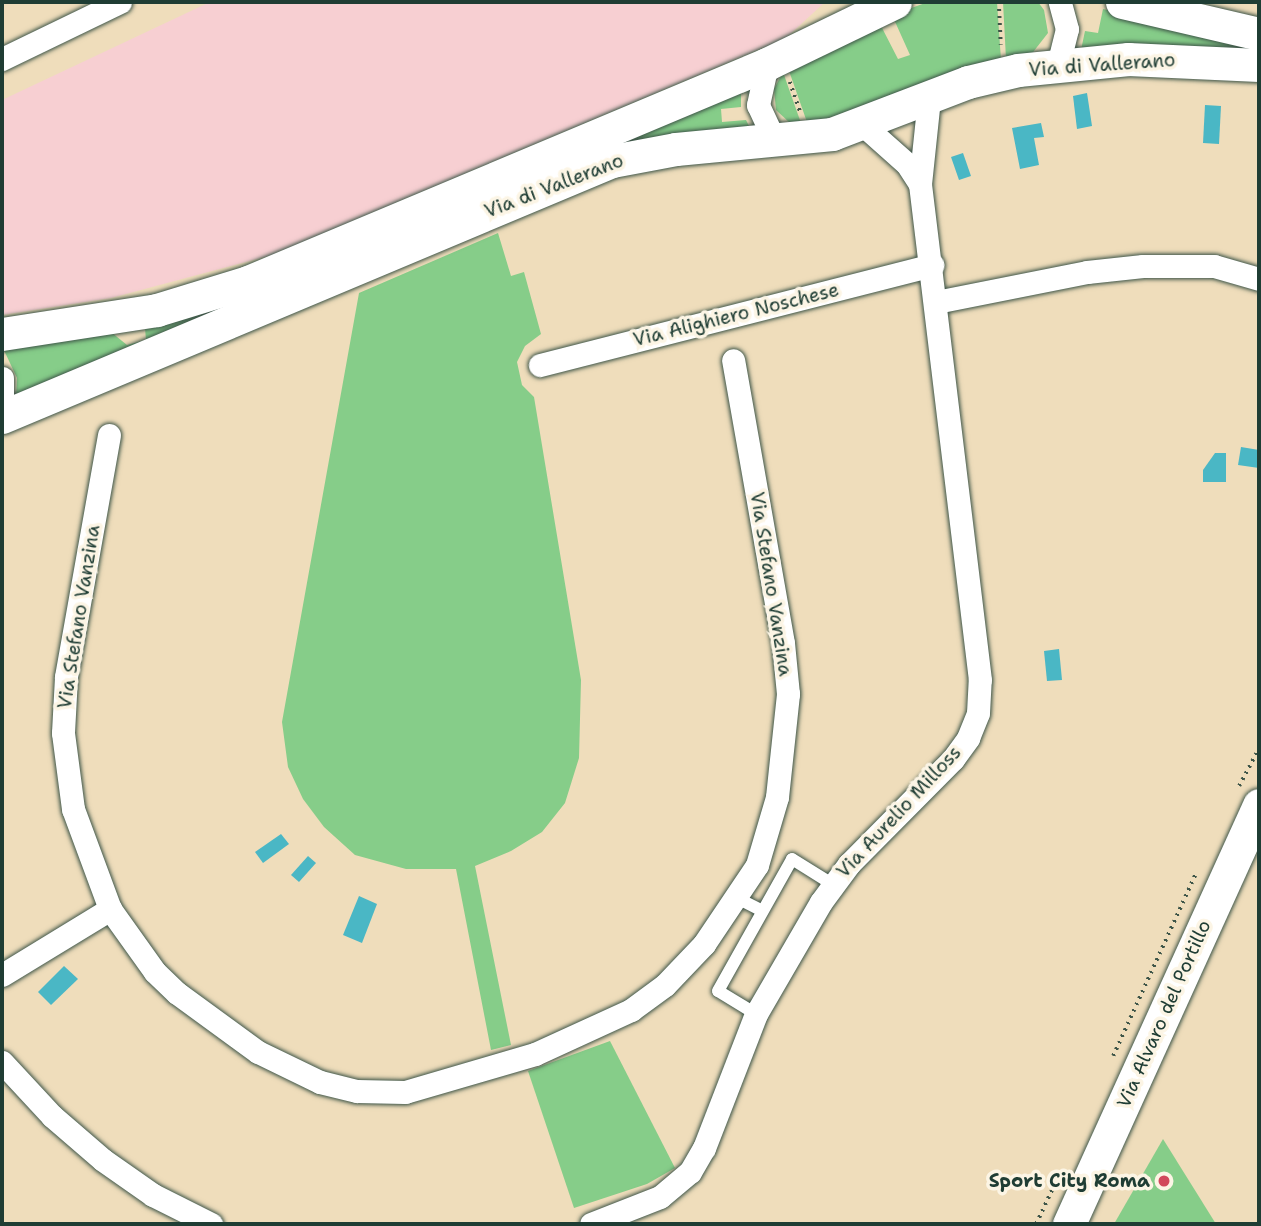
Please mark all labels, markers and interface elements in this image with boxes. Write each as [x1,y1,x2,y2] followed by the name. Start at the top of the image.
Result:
[1028,48,1176,82] street label: Via di Vallerano
[481,149,627,223] street label: Via di Vallerano
[631,278,841,352] street label: Via Alighiero Noschese
[745,490,797,678] street label: Via Stefano Vanzina
[53,523,105,711] street label: Via Stefano Vanzina
[832,741,966,883] street label: Via Aurelio Milloss
[1112,917,1216,1111] street label: Via Alvaro del Portillo
[989,1170,1150,1192] place label: Sport City Roma
[1156,1173,1172,1189] marker: Sport City Roma

